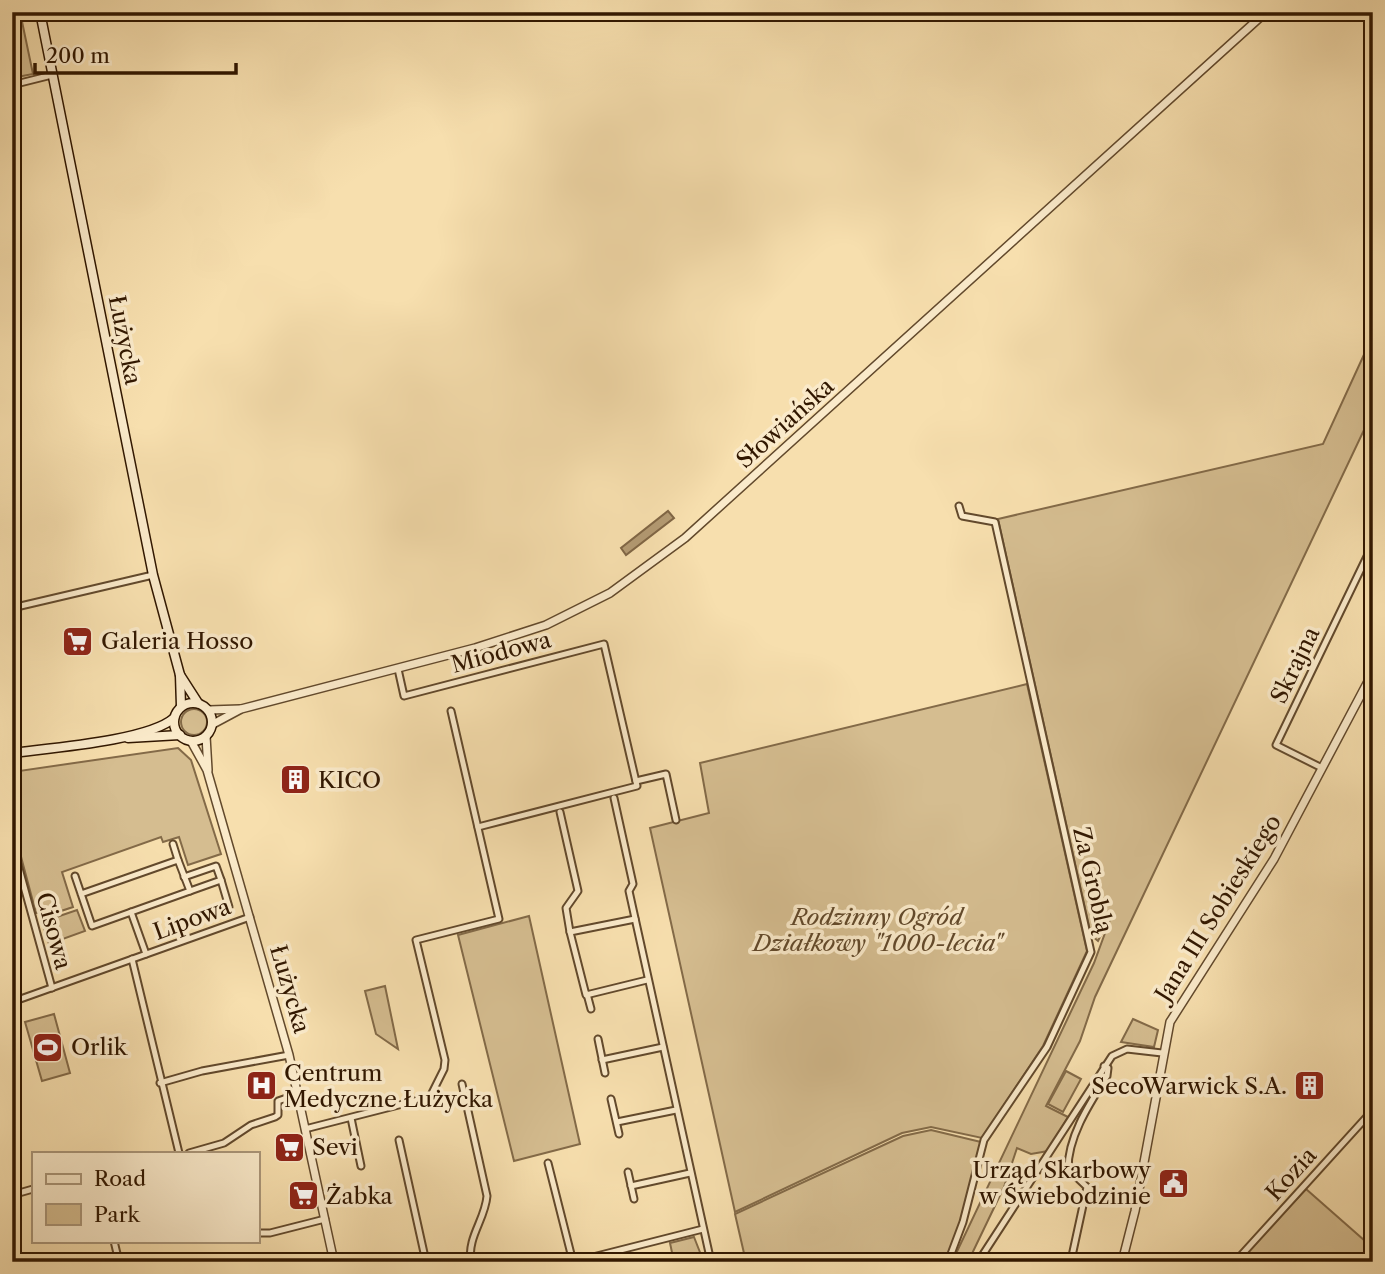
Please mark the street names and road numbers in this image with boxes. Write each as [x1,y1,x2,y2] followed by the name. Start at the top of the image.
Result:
[103,293,148,388] street label: Łużycka
[730,371,840,474] street label: Słowiańska
[1264,621,1326,708] street label: Skrajna
[448,625,555,679] street label: Miodowa
[1147,809,1287,1009] street label: Jana III Sobieskiego
[1067,824,1119,937] street label: Za Groblą
[30,889,78,973] street label: Cisowa
[150,892,235,946] street label: Lipowa
[264,942,316,1037] street label: Łużycka
[1260,1141,1323,1206] street label: Kozia

